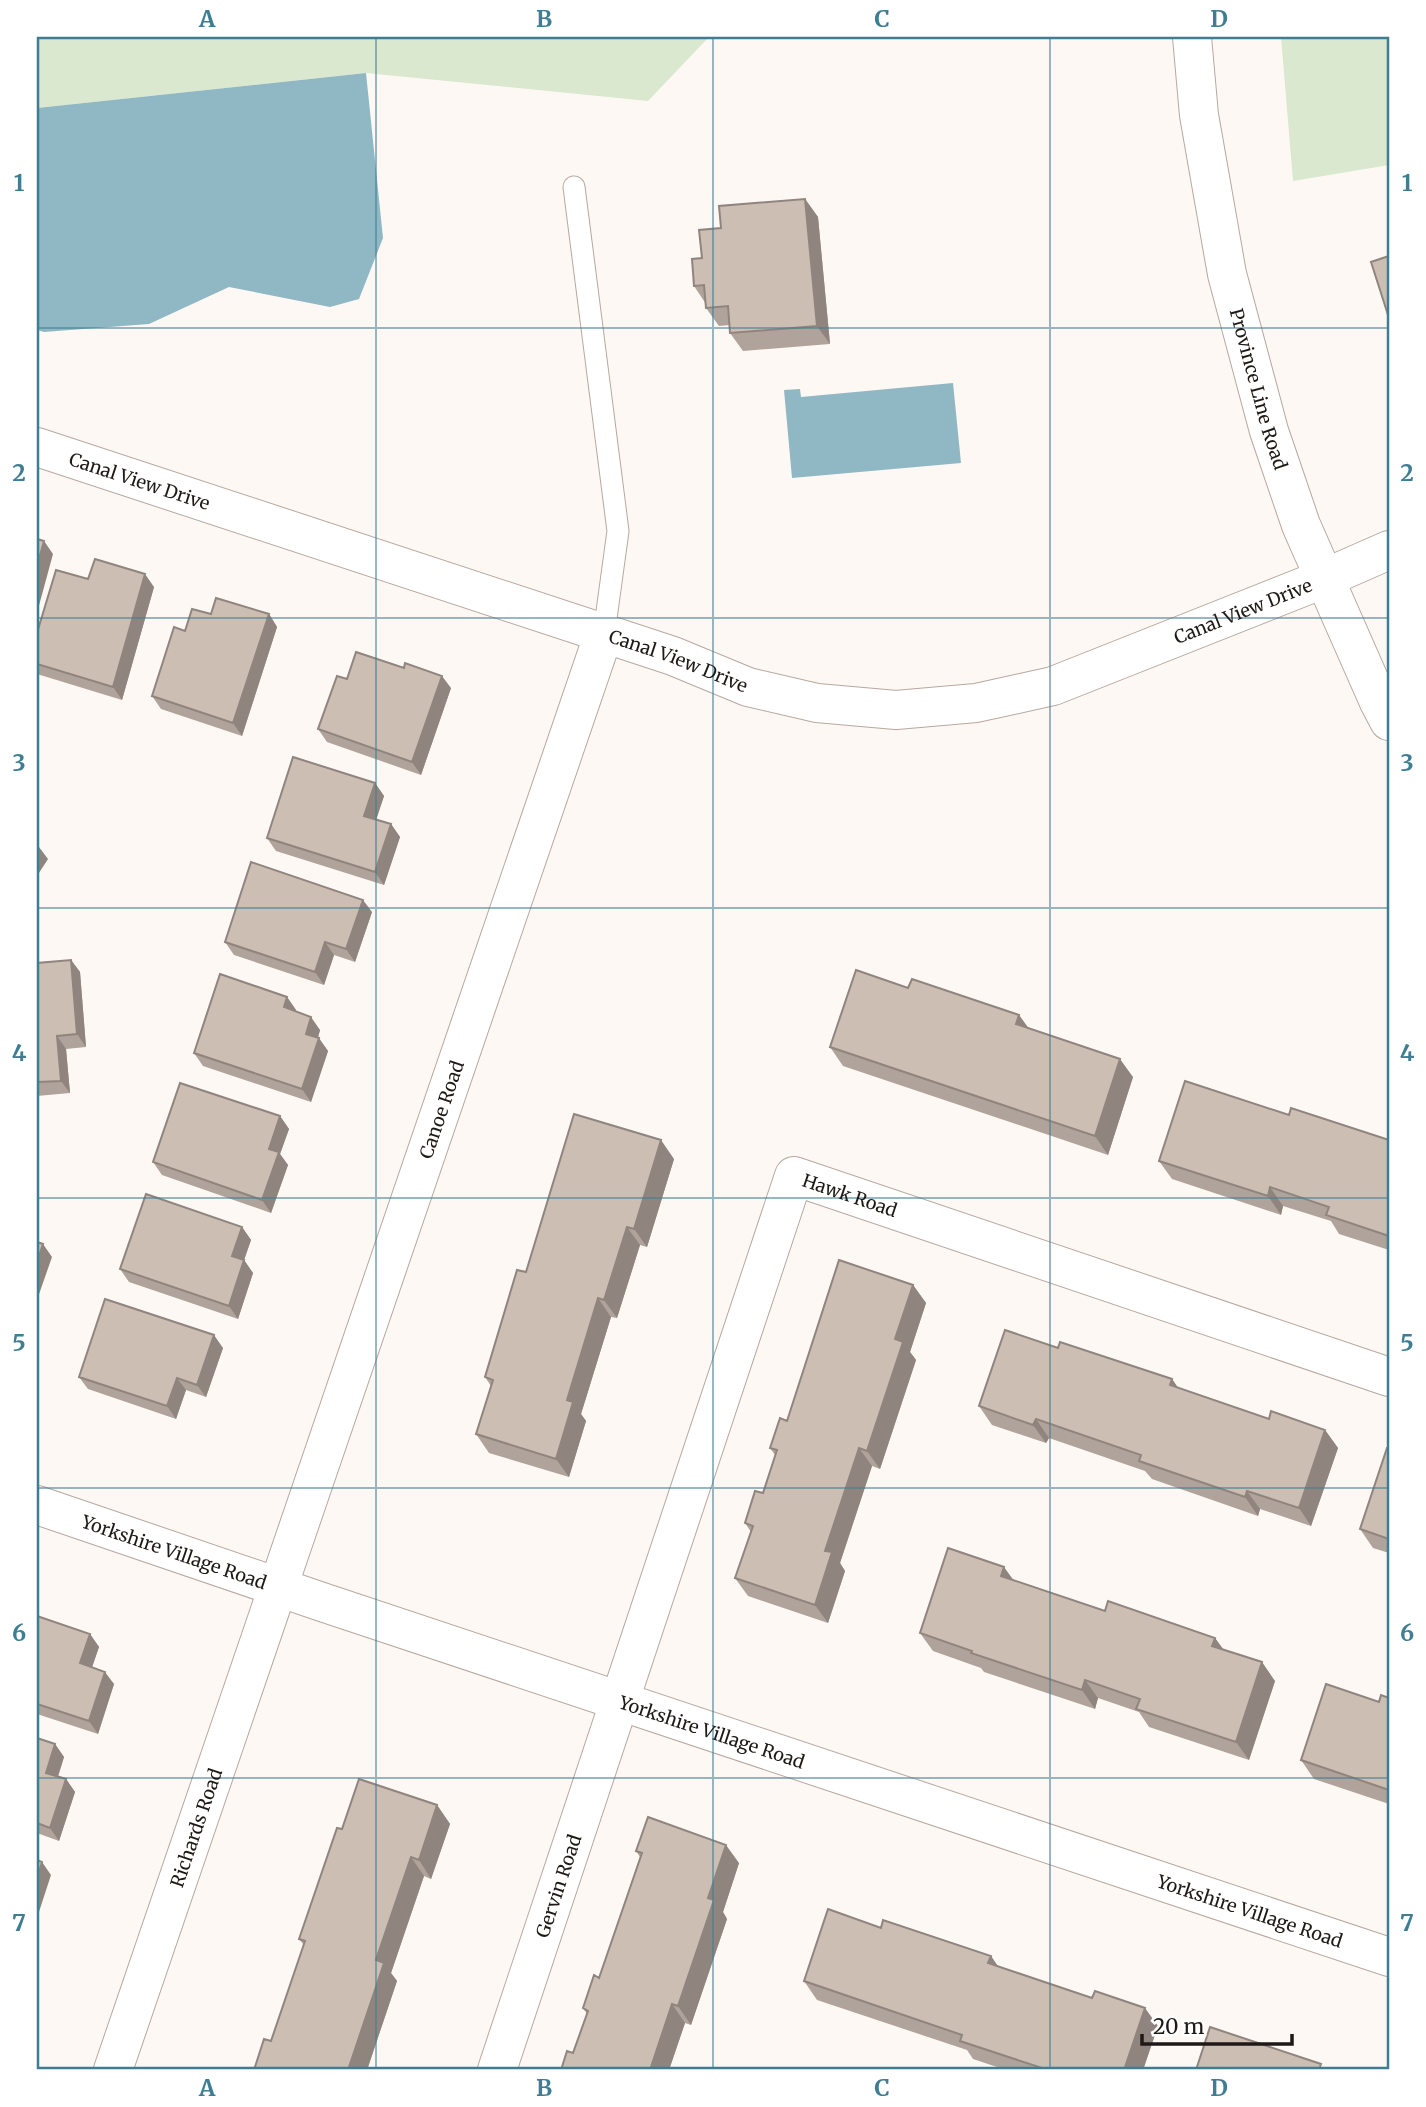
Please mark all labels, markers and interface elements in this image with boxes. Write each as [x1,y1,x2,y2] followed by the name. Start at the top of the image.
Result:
[198,4,216,33] text: A
[536,4,552,33] text: B
[874,4,890,33] text: C
[1210,4,1228,33] text: D
[14,168,25,197] text: 1
[1402,168,1413,197] text: 1
[1225,306,1293,473] street label: Province Line Road
[66,447,213,515] street label: Canal View Drive
[12,458,26,487] text: 2
[1400,458,1414,487] text: 2
[1170,573,1315,649] street label: Canal View Drive
[606,624,751,697] street label: Canal View Drive
[12,748,26,777] text: 3
[1400,748,1414,777] text: 3
[12,1038,27,1067] text: 4
[1400,1038,1415,1067] text: 4
[414,1057,469,1161] street label: Canoe Road
[800,1168,900,1222] street label: Hawk Road
[12,1328,26,1357] text: 5
[1400,1328,1414,1357] text: 5
[78,1509,270,1594] street label: Yorkshire Village Road
[12,1618,26,1647] text: 6
[1400,1618,1414,1647] text: 6
[615,1690,808,1773] street label: Yorkshire Village Road
[165,1765,227,1890] street label: Richards Road
[530,1831,586,1941] street label: Gervin Road
[1153,1869,1346,1952] street label: Yorkshire Village Road
[12,1908,26,1937] text: 7
[1400,1908,1414,1937] text: 7
[1142,2002,1293,2046] scale bar
[1153,2013,1205,2040] text: 20 m
[198,2073,216,2102] text: A
[536,2073,552,2102] text: B
[874,2073,890,2102] text: C
[1210,2073,1228,2102] text: D

